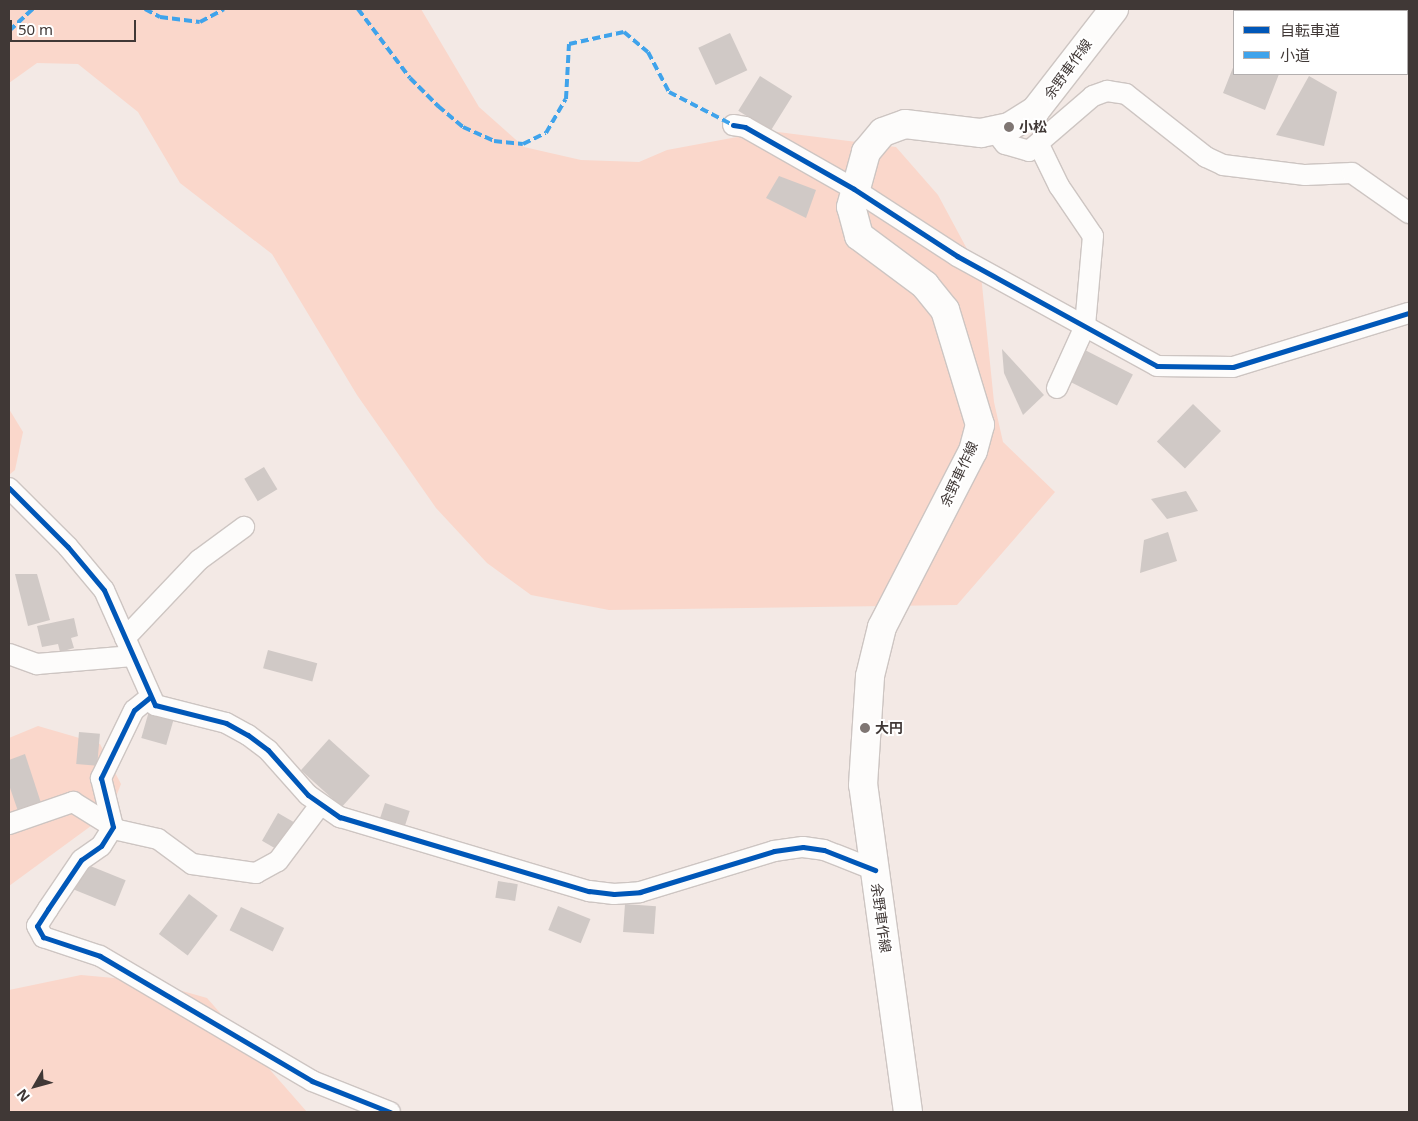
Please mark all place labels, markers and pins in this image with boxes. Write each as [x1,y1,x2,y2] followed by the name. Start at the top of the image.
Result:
[1019,119,1047,135] place label: 小松
[1003,121,1015,133] marker: 小松
[875,720,903,736] place label: 大円
[859,722,871,734] marker: 大円

